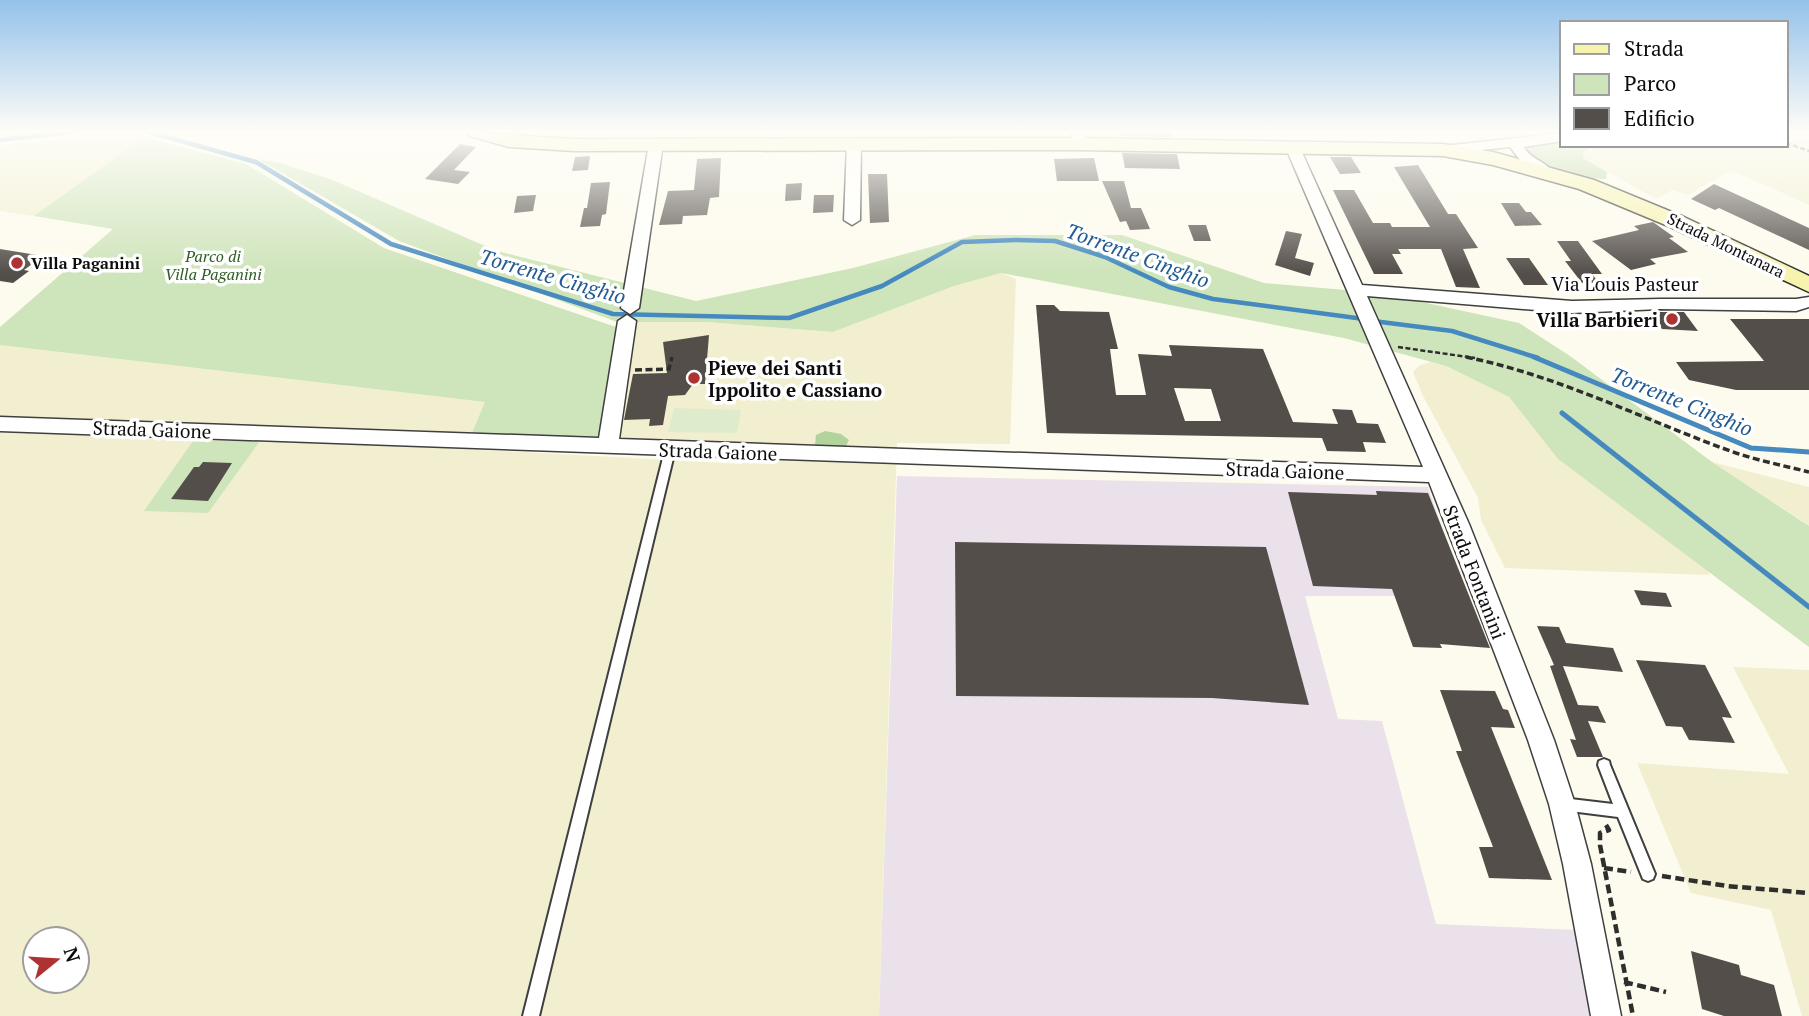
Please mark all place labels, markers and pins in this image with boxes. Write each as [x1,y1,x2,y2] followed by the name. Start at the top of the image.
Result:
[31,252,140,274] place label: Villa Paganini
[9,255,25,271] marker: Villa Paganini
[1536,307,1658,332] place label: Villa Barbieri
[1664,311,1680,327] marker: Villa Barbieri
[708,355,882,402] place label: Pieve dei Santi Ippolito e Cassiano
[686,370,702,386] marker: Pieve dei Santi Ippolito e Cassiano

